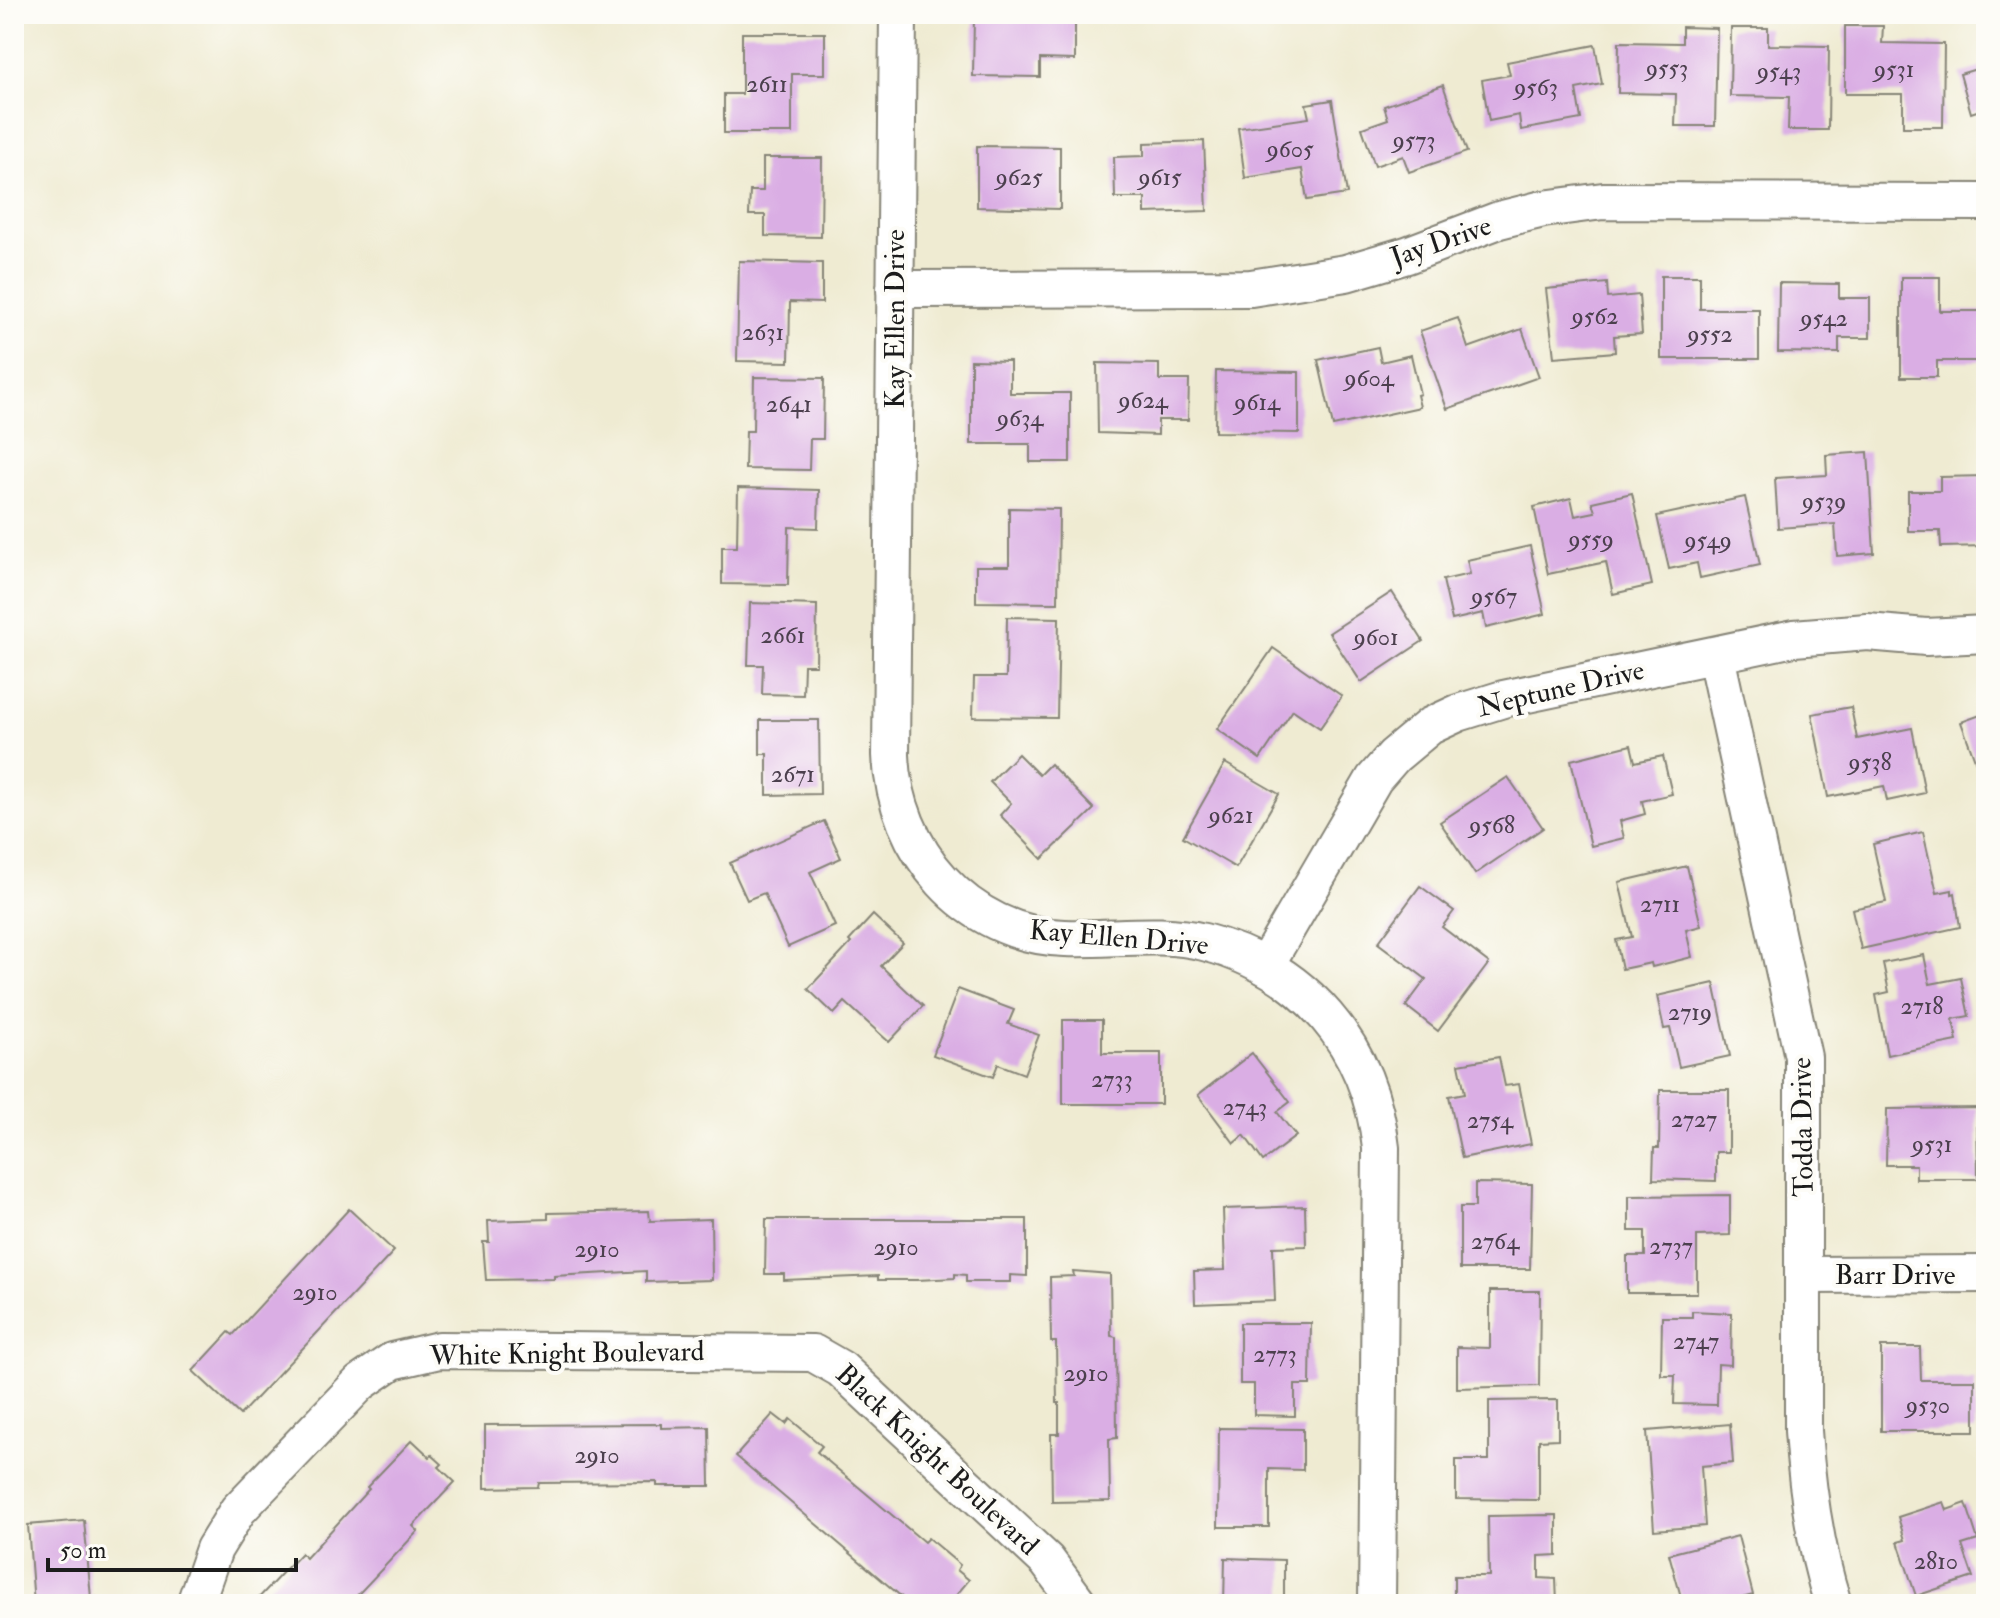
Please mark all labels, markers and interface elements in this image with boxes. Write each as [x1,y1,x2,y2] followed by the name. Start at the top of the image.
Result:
[1644,53,1688,84] house number: 9553
[1872,54,1914,85] house number: 9531
[1755,56,1801,87] house number: 9543
[746,69,788,100] house number: 2611
[1512,72,1558,103] house number: 9563
[1390,125,1436,156] house number: 9573
[1264,134,1314,165] house number: 9605
[993,162,1043,193] house number: 9625
[1136,162,1182,193] house number: 9615
[1385,208,1496,276] street label: Jay Drive
[878,229,913,409] street label: Kay Ellen Drive
[1569,301,1619,332] house number: 9562
[1798,303,1848,334] house number: 9542
[742,317,784,348] house number: 2631
[1685,319,1733,350] house number: 9552
[1342,363,1395,394] house number: 9604
[1116,385,1169,416] house number: 9624
[1232,387,1281,418] house number: 9614
[766,389,812,420] house number: 2641
[995,403,1044,434] house number: 9634
[1800,486,1846,517] house number: 9539
[1566,524,1614,555] house number: 9559
[1682,525,1732,556] house number: 9549
[1469,581,1517,612] house number: 9567
[761,620,805,651] house number: 2661
[1351,622,1399,653] house number: 9601
[1474,653,1648,725] street label: Neptune Drive
[1846,747,1892,778] house number: 9538
[771,759,815,790] house number: 2671
[1206,800,1254,831] house number: 9621
[1467,810,1515,841] house number: 9568
[1640,889,1680,920] house number: 2711
[1028,913,1210,963] street label: Kay Ellen Drive
[1901,991,1943,1022] house number: 2718
[1668,997,1712,1028] house number: 2719
[1784,1057,1822,1197] street label: Todda Drive
[1091,1064,1133,1095] house number: 2733
[1223,1092,1267,1123] house number: 2743
[1671,1104,1717,1135] house number: 2727
[1467,1105,1514,1136] house number: 2754
[1910,1129,1952,1160] house number: 9531
[1471,1226,1520,1257] house number: 2764
[1649,1231,1693,1262] house number: 2737
[873,1232,919,1263] house number: 2910
[574,1234,620,1265] house number: 2910
[1835,1258,1956,1293] street label: Barr Drive
[292,1277,338,1308] house number: 2910
[1673,1326,1719,1357] house number: 2747
[428,1334,705,1374] street label: White Knight Boulevard
[1253,1339,1297,1370] house number: 2773
[828,1357,1046,1563] street label: Black Knight Boulevard
[1063,1358,1109,1389] house number: 2910
[1904,1390,1950,1421] house number: 9530
[574,1440,620,1471] house number: 2910
[48,1522,296,1572] scale bar
[60,1535,107,1566] text: 50 m
[1914,1546,1958,1577] house number: 2810

